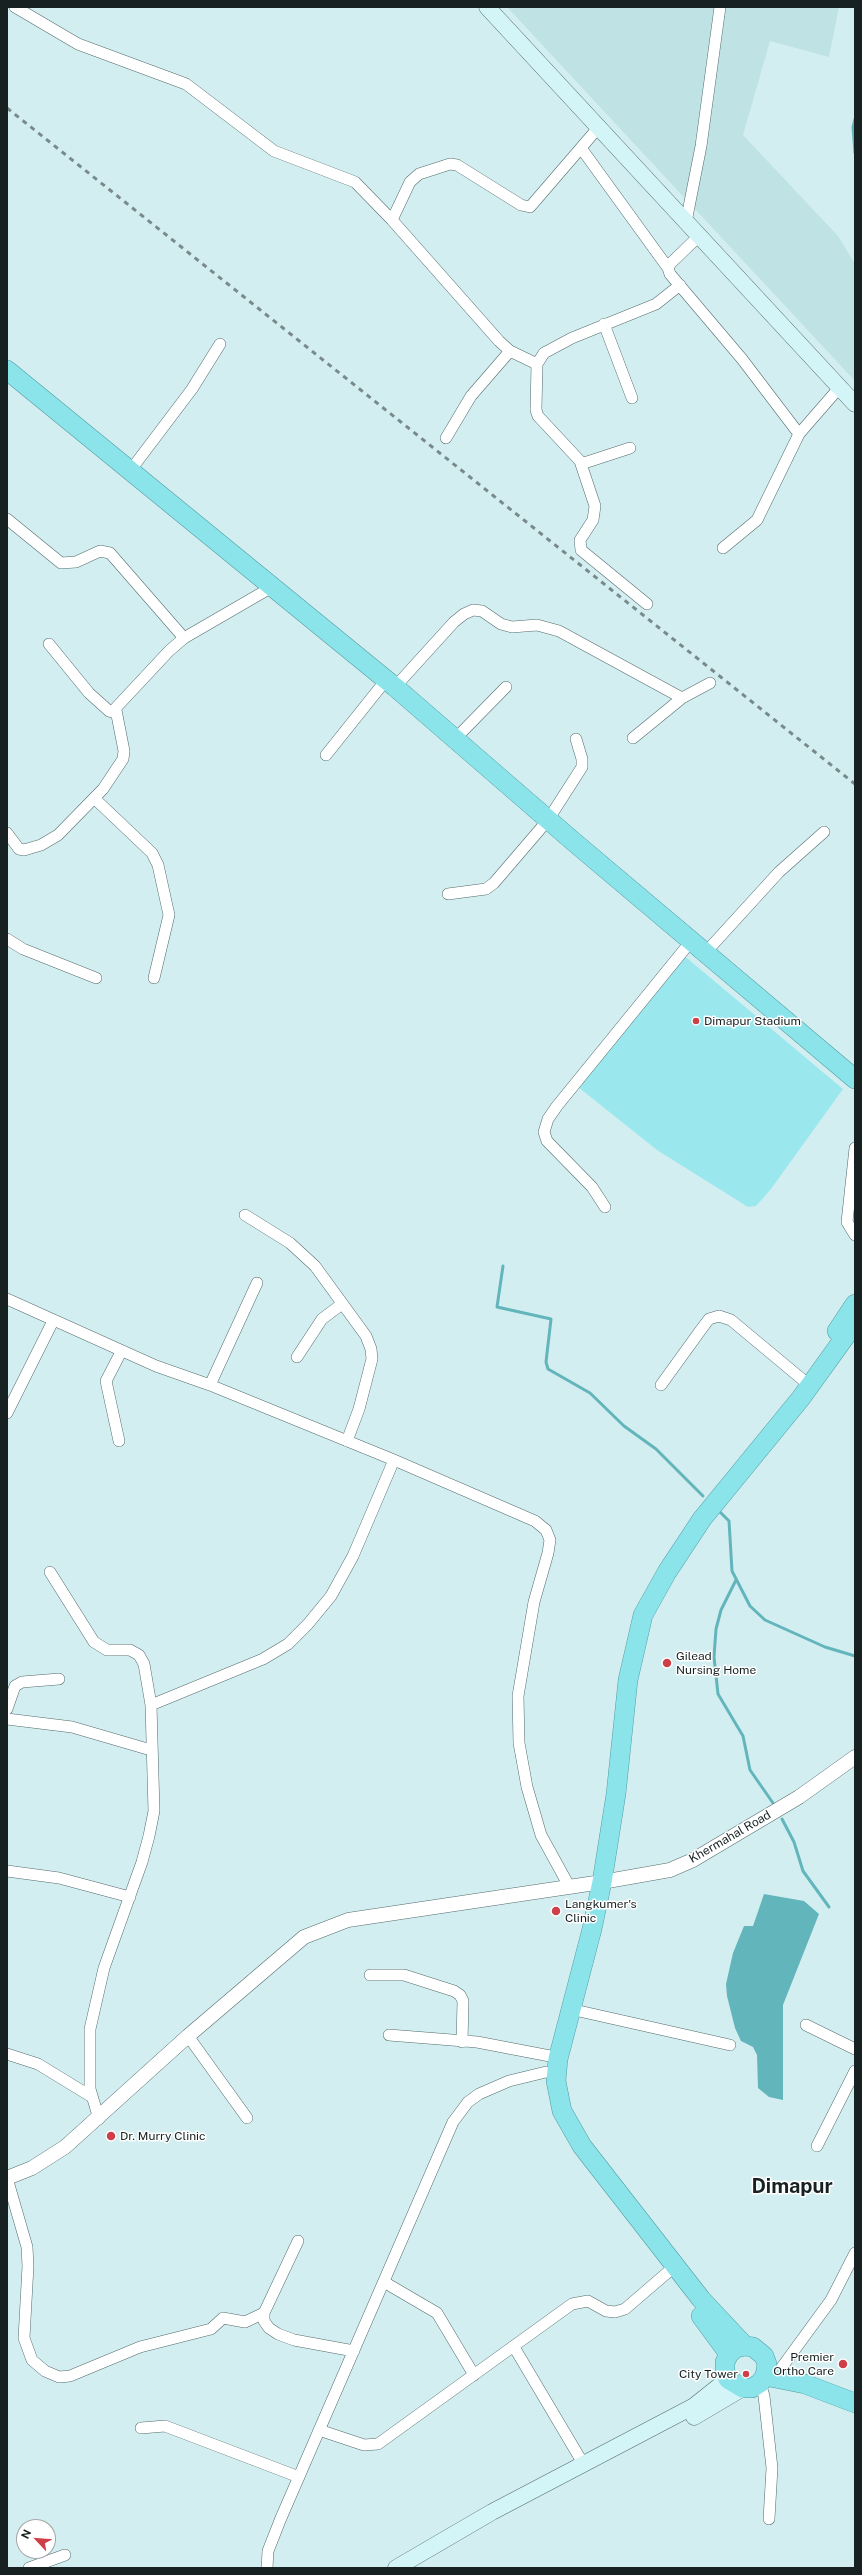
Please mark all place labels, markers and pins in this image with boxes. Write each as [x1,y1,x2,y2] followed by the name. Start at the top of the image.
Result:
[704,1014,801,1028] place label: Dimapur Stadium
[691,1016,701,1026] marker: Dimapur Stadium
[676,1649,756,1677] place label: Gilead Nursing Home
[661,1657,673,1669] marker: Gilead Nursing Home
[565,1897,636,1925] place label: Langkumer's Clinic
[550,1905,562,1917] marker: Langkumer's Clinic
[120,2129,206,2143] place label: Dr. Murry Clinic
[105,2130,117,2142] marker: Dr. Murry Clinic
[773,2350,834,2378] place label: Premier Ortho Care
[837,2358,849,2370] marker: Premier Ortho Care
[679,2367,738,2381] place label: City Tower
[741,2369,751,2379] marker: City Tower

